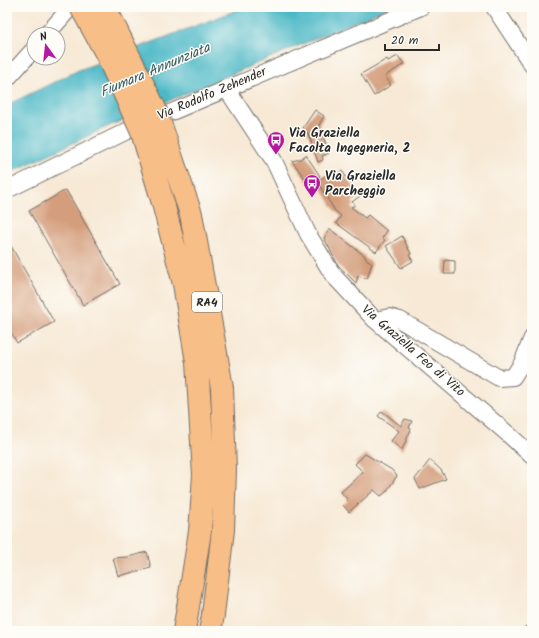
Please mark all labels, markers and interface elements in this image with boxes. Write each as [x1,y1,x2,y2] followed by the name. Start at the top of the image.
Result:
[26,26,66,66] north arrow
[385,26,439,52] scale bar
[38,28,49,47] text: N
[391,31,419,50] text: 20 m
[97,36,215,103] water label: Fiumara Annunziata
[154,61,270,126] street label: Via Rodolfo Zehender
[289,123,411,159] place label: Via Graziella Facolta Ingegneria, 2
[266,130,286,155] bus stop icon: Via Graziella Facolta Ingegneria, 2
[325,166,396,202] place label: Via Graziella Parcheggio
[302,173,322,198] bus stop icon: Via Graziella Parcheggio
[192,292,222,312] road number: RA4
[356,300,470,402] street label: Via Graziella Feo di Vito

